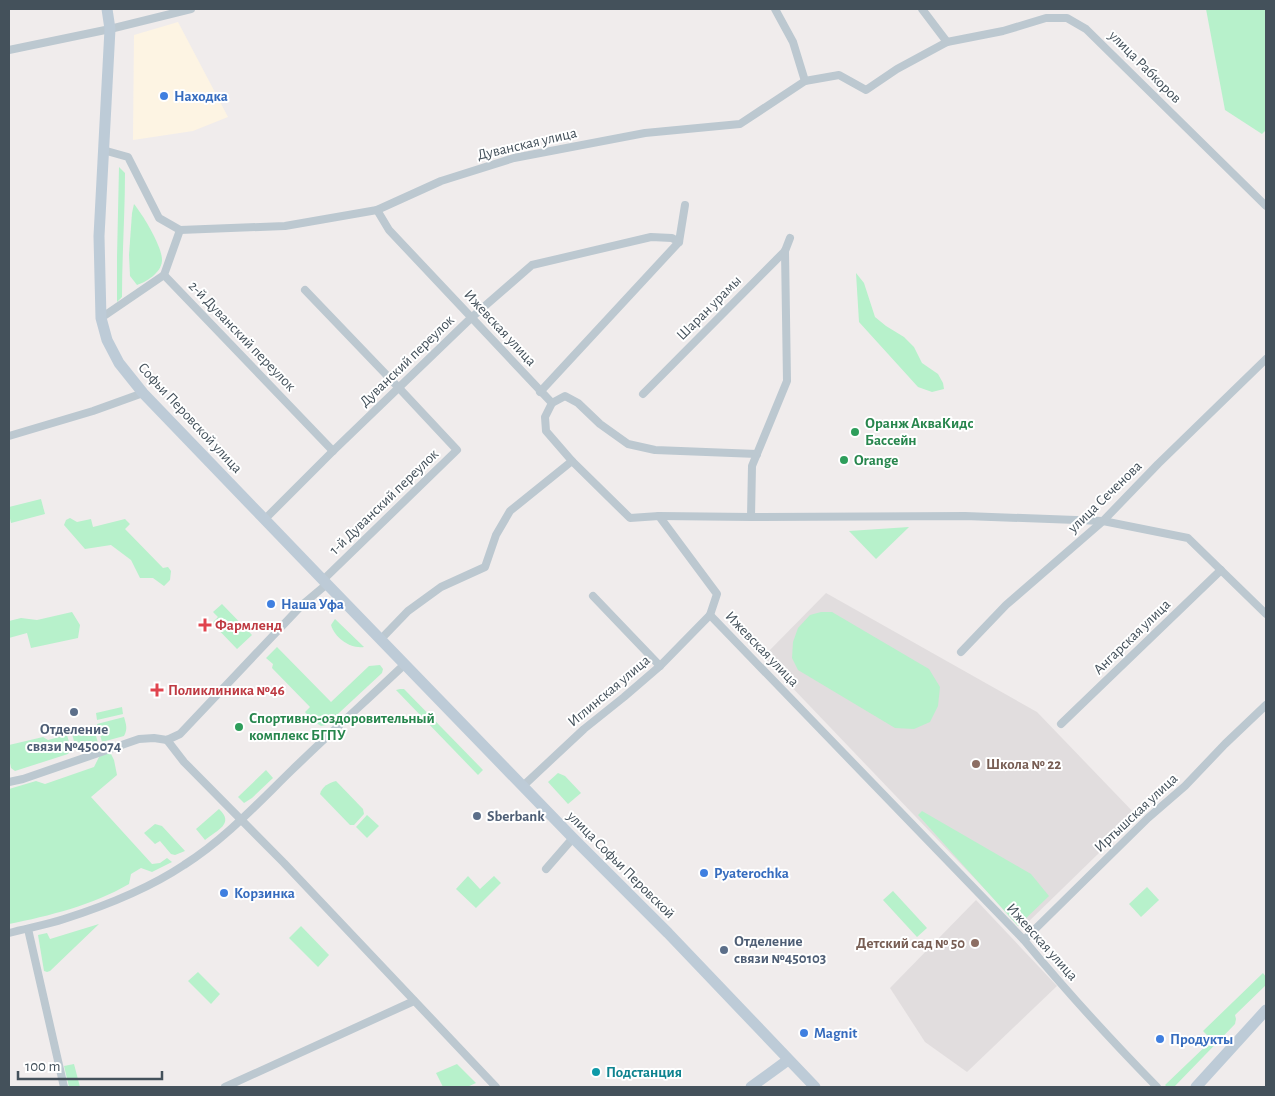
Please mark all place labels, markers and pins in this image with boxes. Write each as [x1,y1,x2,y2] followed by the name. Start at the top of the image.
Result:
[174,89,228,104] place label: Находка
[158,90,170,102] marker: Находка
[865,416,973,448] place label: Оранж АкваКидс Бассейн
[849,426,861,438] marker: Оранж АкваКидс Бассейн
[854,453,898,468] place label: Orange
[838,454,850,466] marker: Orange
[281,597,344,612] place label: Наша Уфа
[265,598,277,610] marker: Наша Уфа
[215,618,282,633] place label: Фармленд
[199,619,211,631] marker: Фармленд
[150,683,164,697] marker: Поликлиника №46
[168,683,285,698] place label: Поликлиника №46
[68,706,80,718] marker: Отделение связи №450074
[249,711,435,743] place label: Спортивно-оздоровительный комплекс БГПУ
[233,721,245,733] marker: Спортивно-оздоровительный комплекс БГПУ
[27,722,122,754] place label: Отделение связи №450074
[986,757,1061,772] place label: Школа № 22
[970,758,982,770] marker: Школа № 22
[487,809,545,824] place label: Sberbank
[471,810,483,822] marker: Sberbank
[714,866,789,881] place label: Pyaterochka
[698,867,710,879] marker: Pyaterochka
[234,886,295,901] place label: Корзинка
[218,887,230,899] marker: Корзинка
[734,934,826,966] place label: Отделение связи №450103
[856,936,965,951] place label: Детский сад № 50
[969,937,981,949] marker: Детский сад № 50
[718,944,730,956] marker: Отделение связи №450103
[814,1026,857,1041] place label: Magnit
[798,1027,810,1039] marker: Magnit
[1170,1032,1233,1047] place label: Продукты
[1154,1033,1166,1045] marker: Продукты
[606,1065,682,1080] place label: Подстанция
[590,1066,602,1078] marker: Подстанция

